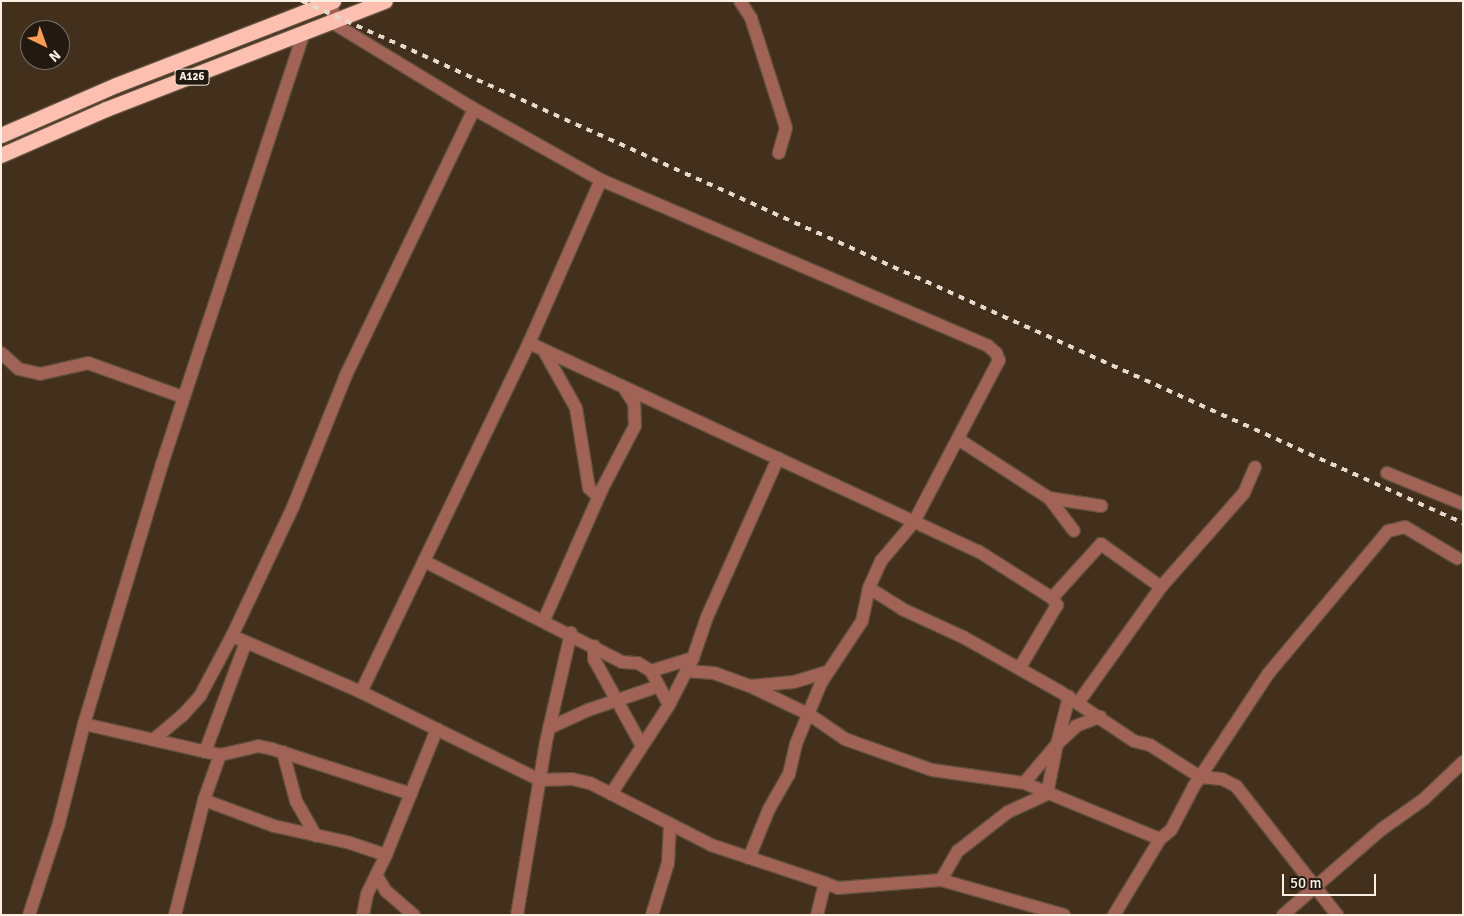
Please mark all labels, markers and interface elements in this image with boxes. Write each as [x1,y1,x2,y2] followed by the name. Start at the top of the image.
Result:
[20,20,70,70] north arrow
[45,46,64,65] text: N
[174,68,210,86] road number: A126
[1284,864,1378,896] scale bar
[1290,874,1321,892] text: 50 m

